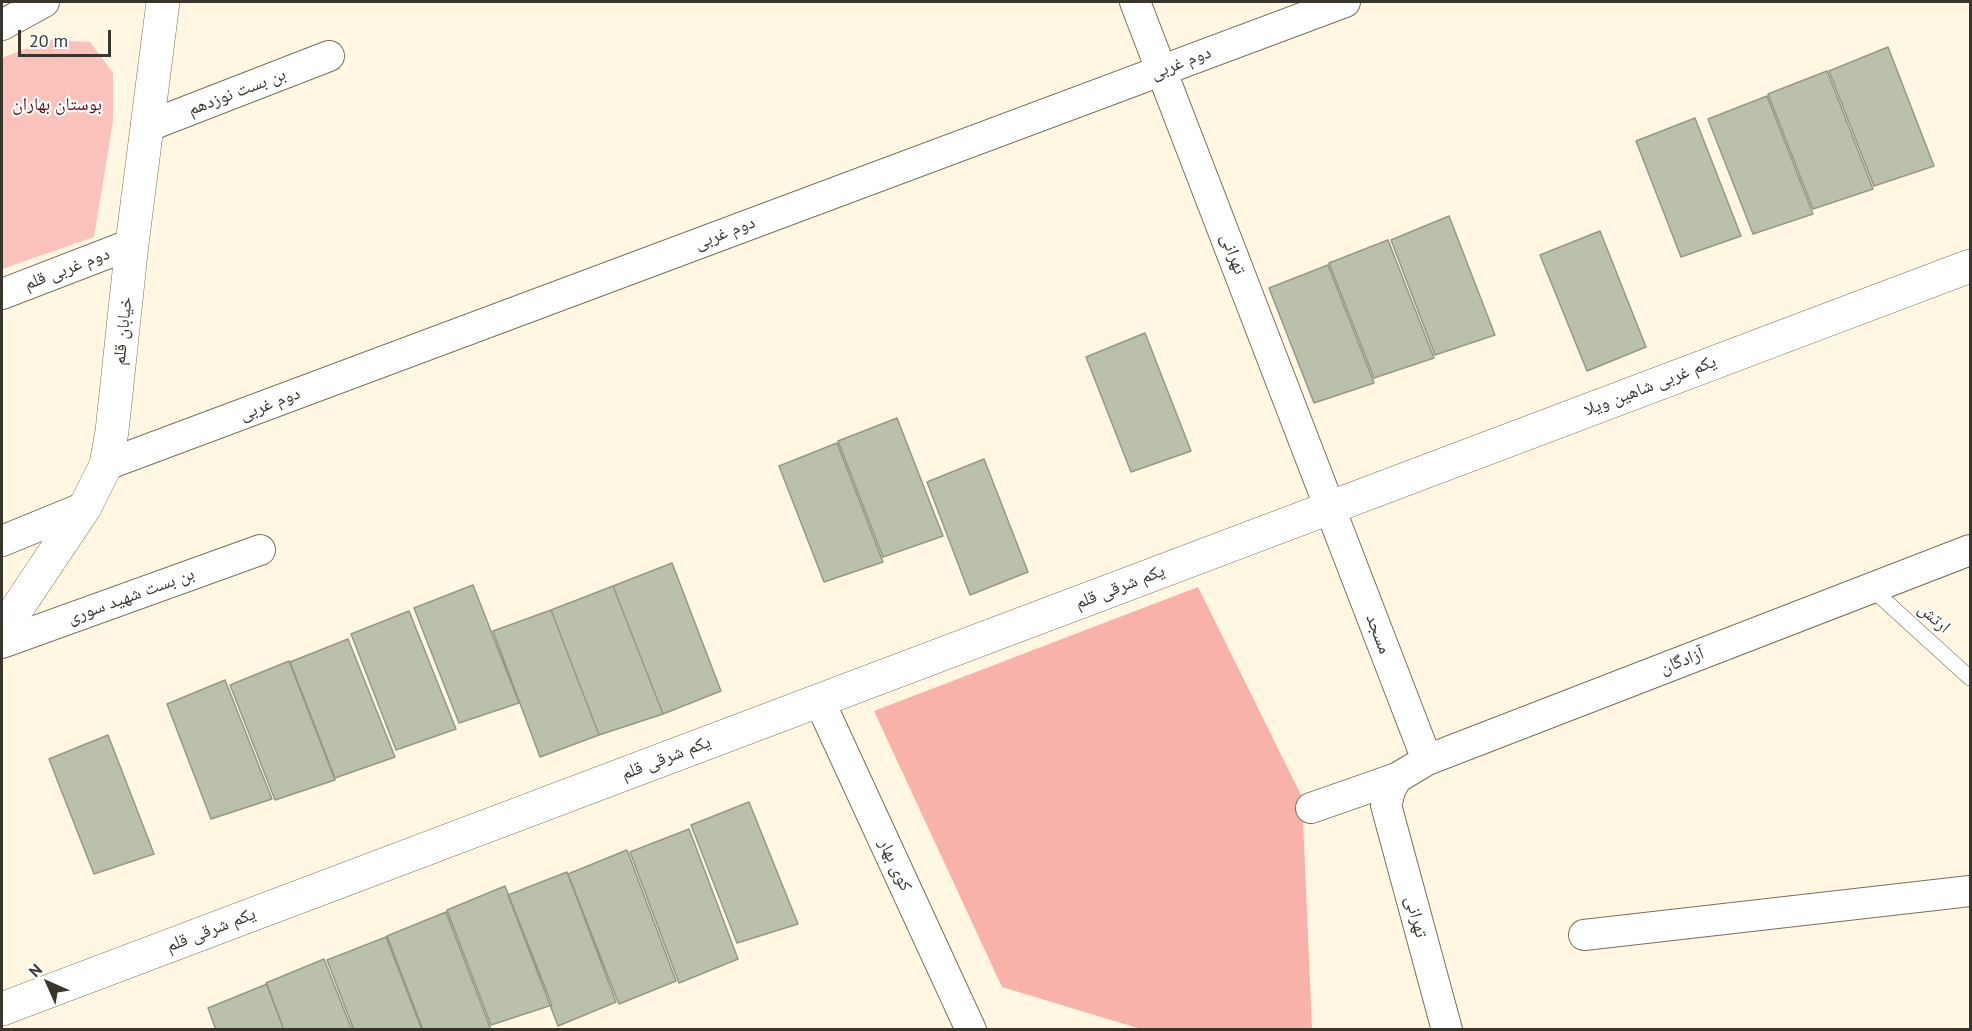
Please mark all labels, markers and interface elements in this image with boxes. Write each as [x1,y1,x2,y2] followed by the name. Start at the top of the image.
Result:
[21,18,114,56] scale bar
[29,29,68,52] text: 20 m
[1148,42,1214,84] street label: دوم غربی
[185,63,289,121] street label: بن بست نوزدهم
[12,94,102,116] park label: بوستان بهاران
[692,212,758,254] street label: دوم غربی
[1215,231,1251,277] street label: تهرانی
[21,243,113,295] street label: دوم غربی قلم
[109,296,137,366] street label: خیابان قلم
[1581,351,1719,421] street label: یکم غربی شاهین ویلا
[237,383,303,425] street label: دوم غربی
[1072,560,1168,614] street label: یکم شرقی قلم
[65,563,197,629] street label: بن بست شهید سوری
[1914,598,1954,638] street label: ارتش
[1361,611,1395,657] street label: مسجد
[1657,643,1707,679] street label: آزادگان
[618,731,714,785] street label: یکم شرقی قلم
[874,835,916,895] street label: کوی بهار
[1400,894,1432,940] street label: تهرانی
[163,903,259,957] street label: یکم شرقی قلم
[18,953,78,1013] north arrow
[24,959,46,981] text: N

